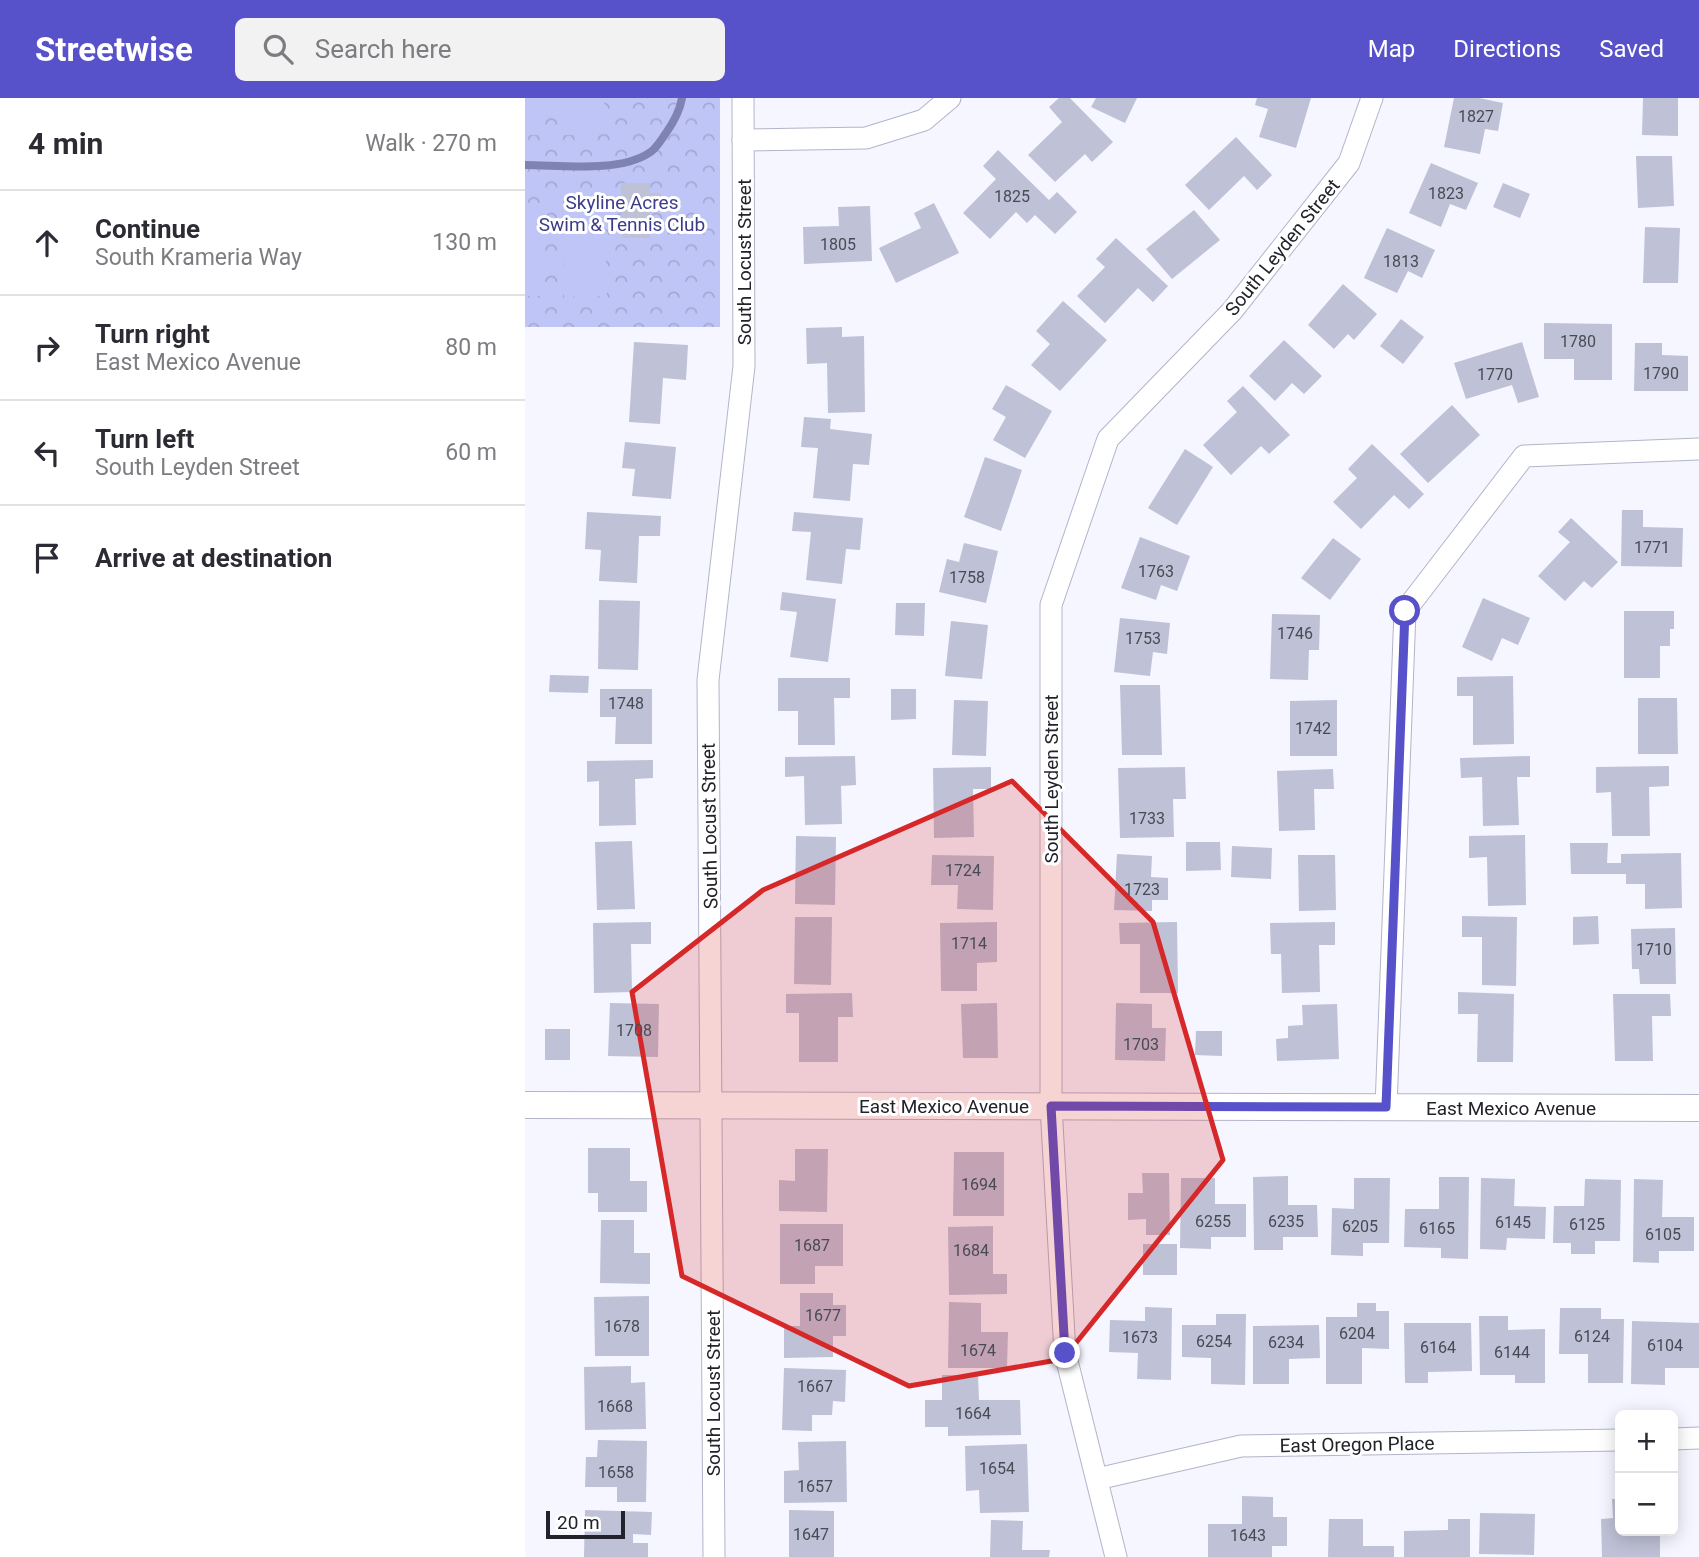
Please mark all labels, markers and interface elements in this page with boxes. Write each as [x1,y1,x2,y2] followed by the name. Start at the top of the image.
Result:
[235,18,725,81] search box
[35,30,193,69] text: Streetwise
[259,30,297,68] icon: search
[315,34,452,64] text: Search here
[1368,35,1415,63] text: Map
[1453,35,1561,63] text: Directions
[1599,35,1664,63] text: Saved
[1458,107,1494,126] house number: 1827
[28,126,103,161] text: 4 min
[365,130,497,157] text: Walk · 270 m
[1220,174,1345,320] street label: South Leyden Street
[733,179,756,345] street label: South Locust Street
[1428,184,1464,203] house number: 1823
[994,187,1030,206] house number: 1825
[539,191,705,236] park label: Skyline Acres Swim & Tennis Club
[95,214,200,244] text: Continue
[28,224,66,262] icon: ahead
[432,229,497,256] text: 130 m
[820,235,856,254] house number: 1805
[95,244,302,271] text: South Krameria Way
[1383,252,1419,271] house number: 1813
[95,319,210,349] text: Turn right
[28,329,66,367] icon: right
[1560,332,1596,351] house number: 1780
[445,334,497,361] text: 80 m
[95,349,301,376] text: East Mexico Avenue
[1643,364,1679,383] house number: 1790
[1477,365,1513,384] house number: 1770
[95,424,194,454] text: Turn left
[28,434,66,472] icon: left
[445,439,497,466] text: 60 m
[95,454,300,481] text: South Leyden Street
[1634,538,1670,557] house number: 1771
[28,539,66,577] icon: arrive
[95,543,332,573] text: Arrive at destination
[1138,562,1174,581] house number: 1763
[949,568,985,587] house number: 1758
[1389,595,1420,626] route start
[1277,624,1313,643] house number: 1746
[1125,629,1161,648] house number: 1753
[608,694,644,713] house number: 1748
[1040,694,1063,864] street label: South Leyden Street
[1295,719,1331,738] house number: 1742
[697,743,722,909] street label: South Locust Street
[1129,809,1165,828] house number: 1733
[945,861,981,880] house number: 1724
[1124,880,1160,899] house number: 1723
[951,934,987,953] house number: 1714
[1636,940,1672,959] house number: 1710
[616,1021,652,1040] house number: 1708
[1123,1035,1159,1054] house number: 1703
[859,1095,1029,1118] street label: East Mexico Avenue
[1426,1097,1596,1120] street label: East Mexico Avenue
[961,1175,997,1194] house number: 1694
[1195,1212,1231,1231] house number: 6255
[1268,1212,1304,1231] house number: 6235
[1495,1213,1531,1232] house number: 6145
[1569,1215,1605,1234] house number: 6125
[1342,1217,1378,1236] house number: 6205
[1419,1219,1455,1238] house number: 6165
[1645,1225,1681,1244] house number: 6105
[794,1236,830,1255] house number: 1687
[953,1241,989,1260] house number: 1684
[805,1306,841,1325] house number: 1677
[702,1310,725,1476] street label: South Locust Street
[604,1317,640,1336] house number: 1678
[1339,1324,1375,1343] house number: 6204
[1574,1327,1610,1346] house number: 6124
[1122,1328,1158,1347] house number: 1673
[1196,1332,1232,1351] house number: 6254
[1268,1333,1304,1352] house number: 6234
[1647,1336,1683,1355] house number: 6104
[1049,1337,1080,1368] route end
[1420,1338,1456,1357] house number: 6164
[960,1341,996,1360] house number: 1674
[1494,1343,1530,1362] house number: 6144
[797,1377,833,1396] house number: 1667
[597,1397,633,1416] house number: 1668
[955,1404,991,1423] house number: 1664
[1615,1410,1678,1536] map controls
[1615,1410,1678,1473] button: +
[1279,1432,1435,1457] street label: East Oregon Place
[979,1459,1015,1478] house number: 1654
[598,1463,634,1482] house number: 1658
[1615,1473,1678,1536] button: −
[797,1477,833,1496] house number: 1657
[546,1508,625,1540] scale bar
[557,1511,600,1534] text: 20 m
[793,1525,829,1544] house number: 1647
[1230,1526,1266,1545] house number: 1643

